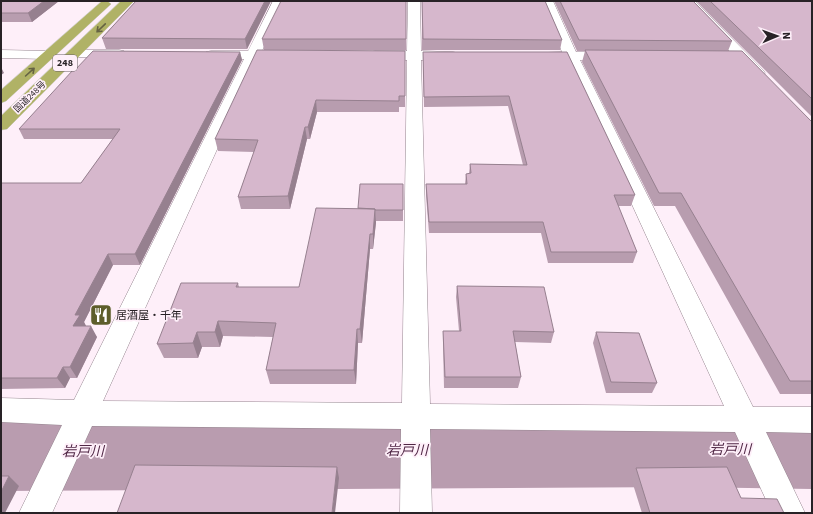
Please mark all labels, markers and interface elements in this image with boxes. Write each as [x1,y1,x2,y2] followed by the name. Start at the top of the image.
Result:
[757,16,797,56] north arrow
[96,23,105,33] one-way arrow
[779,32,794,40] text: N
[53,55,77,71] road number: 248
[25,67,35,77] one-way arrow
[11,78,49,116] street label: 国道248号
[88,302,114,328] restaurant icon: 居酒屋・千年
[116,308,182,323] place label: 居酒屋・千年
[709,440,753,460] water label: 岩戸川
[386,441,430,461] water label: 岩戸川
[62,442,106,462] water label: 岩戸川

